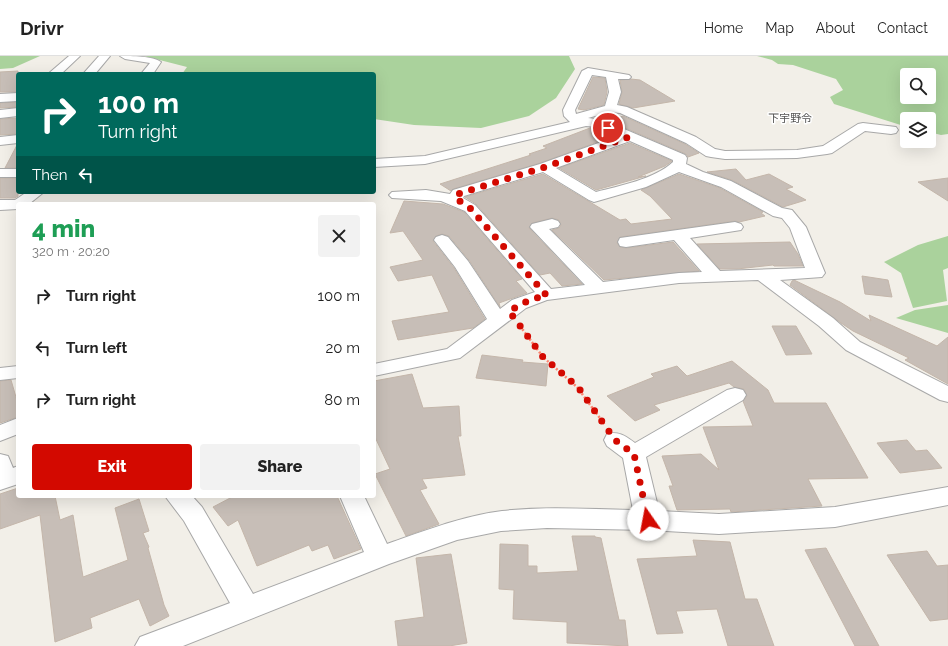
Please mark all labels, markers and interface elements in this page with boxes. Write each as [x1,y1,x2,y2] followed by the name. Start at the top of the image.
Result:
[20,17,64,39] text: Drivr
[704,20,743,36] text: Home
[765,20,794,36] text: Map
[816,20,855,36] text: About
[877,20,928,36] text: Contact
[900,68,936,148] map controls
[900,68,936,104] button: search
[98,87,179,120] text: 100 m
[32,88,84,140] icon: right
[591,111,625,145] pin
[768,112,812,125] district label: 下宇野令
[900,112,936,148] button: layers
[597,117,619,139] icon: arrive
[98,121,177,142] text: Turn right
[75,164,97,186] icon: left
[32,166,67,184] text: Then
[32,214,95,243] text: 4 min
[318,215,360,257] button: close
[32,244,110,259] text: 320 m · 20:20
[32,285,54,307] icon: right
[66,287,136,305] text: Turn right
[318,287,360,305] text: 100 m
[32,337,54,359] icon: left
[66,339,127,357] text: Turn left
[325,339,360,357] text: 20 m
[32,389,54,411] icon: right
[66,391,136,409] text: Turn right
[324,391,360,409] text: 80 m
[32,444,192,490] button: Exit
[200,444,360,490] button: Share
[627,499,669,541] position arrow

